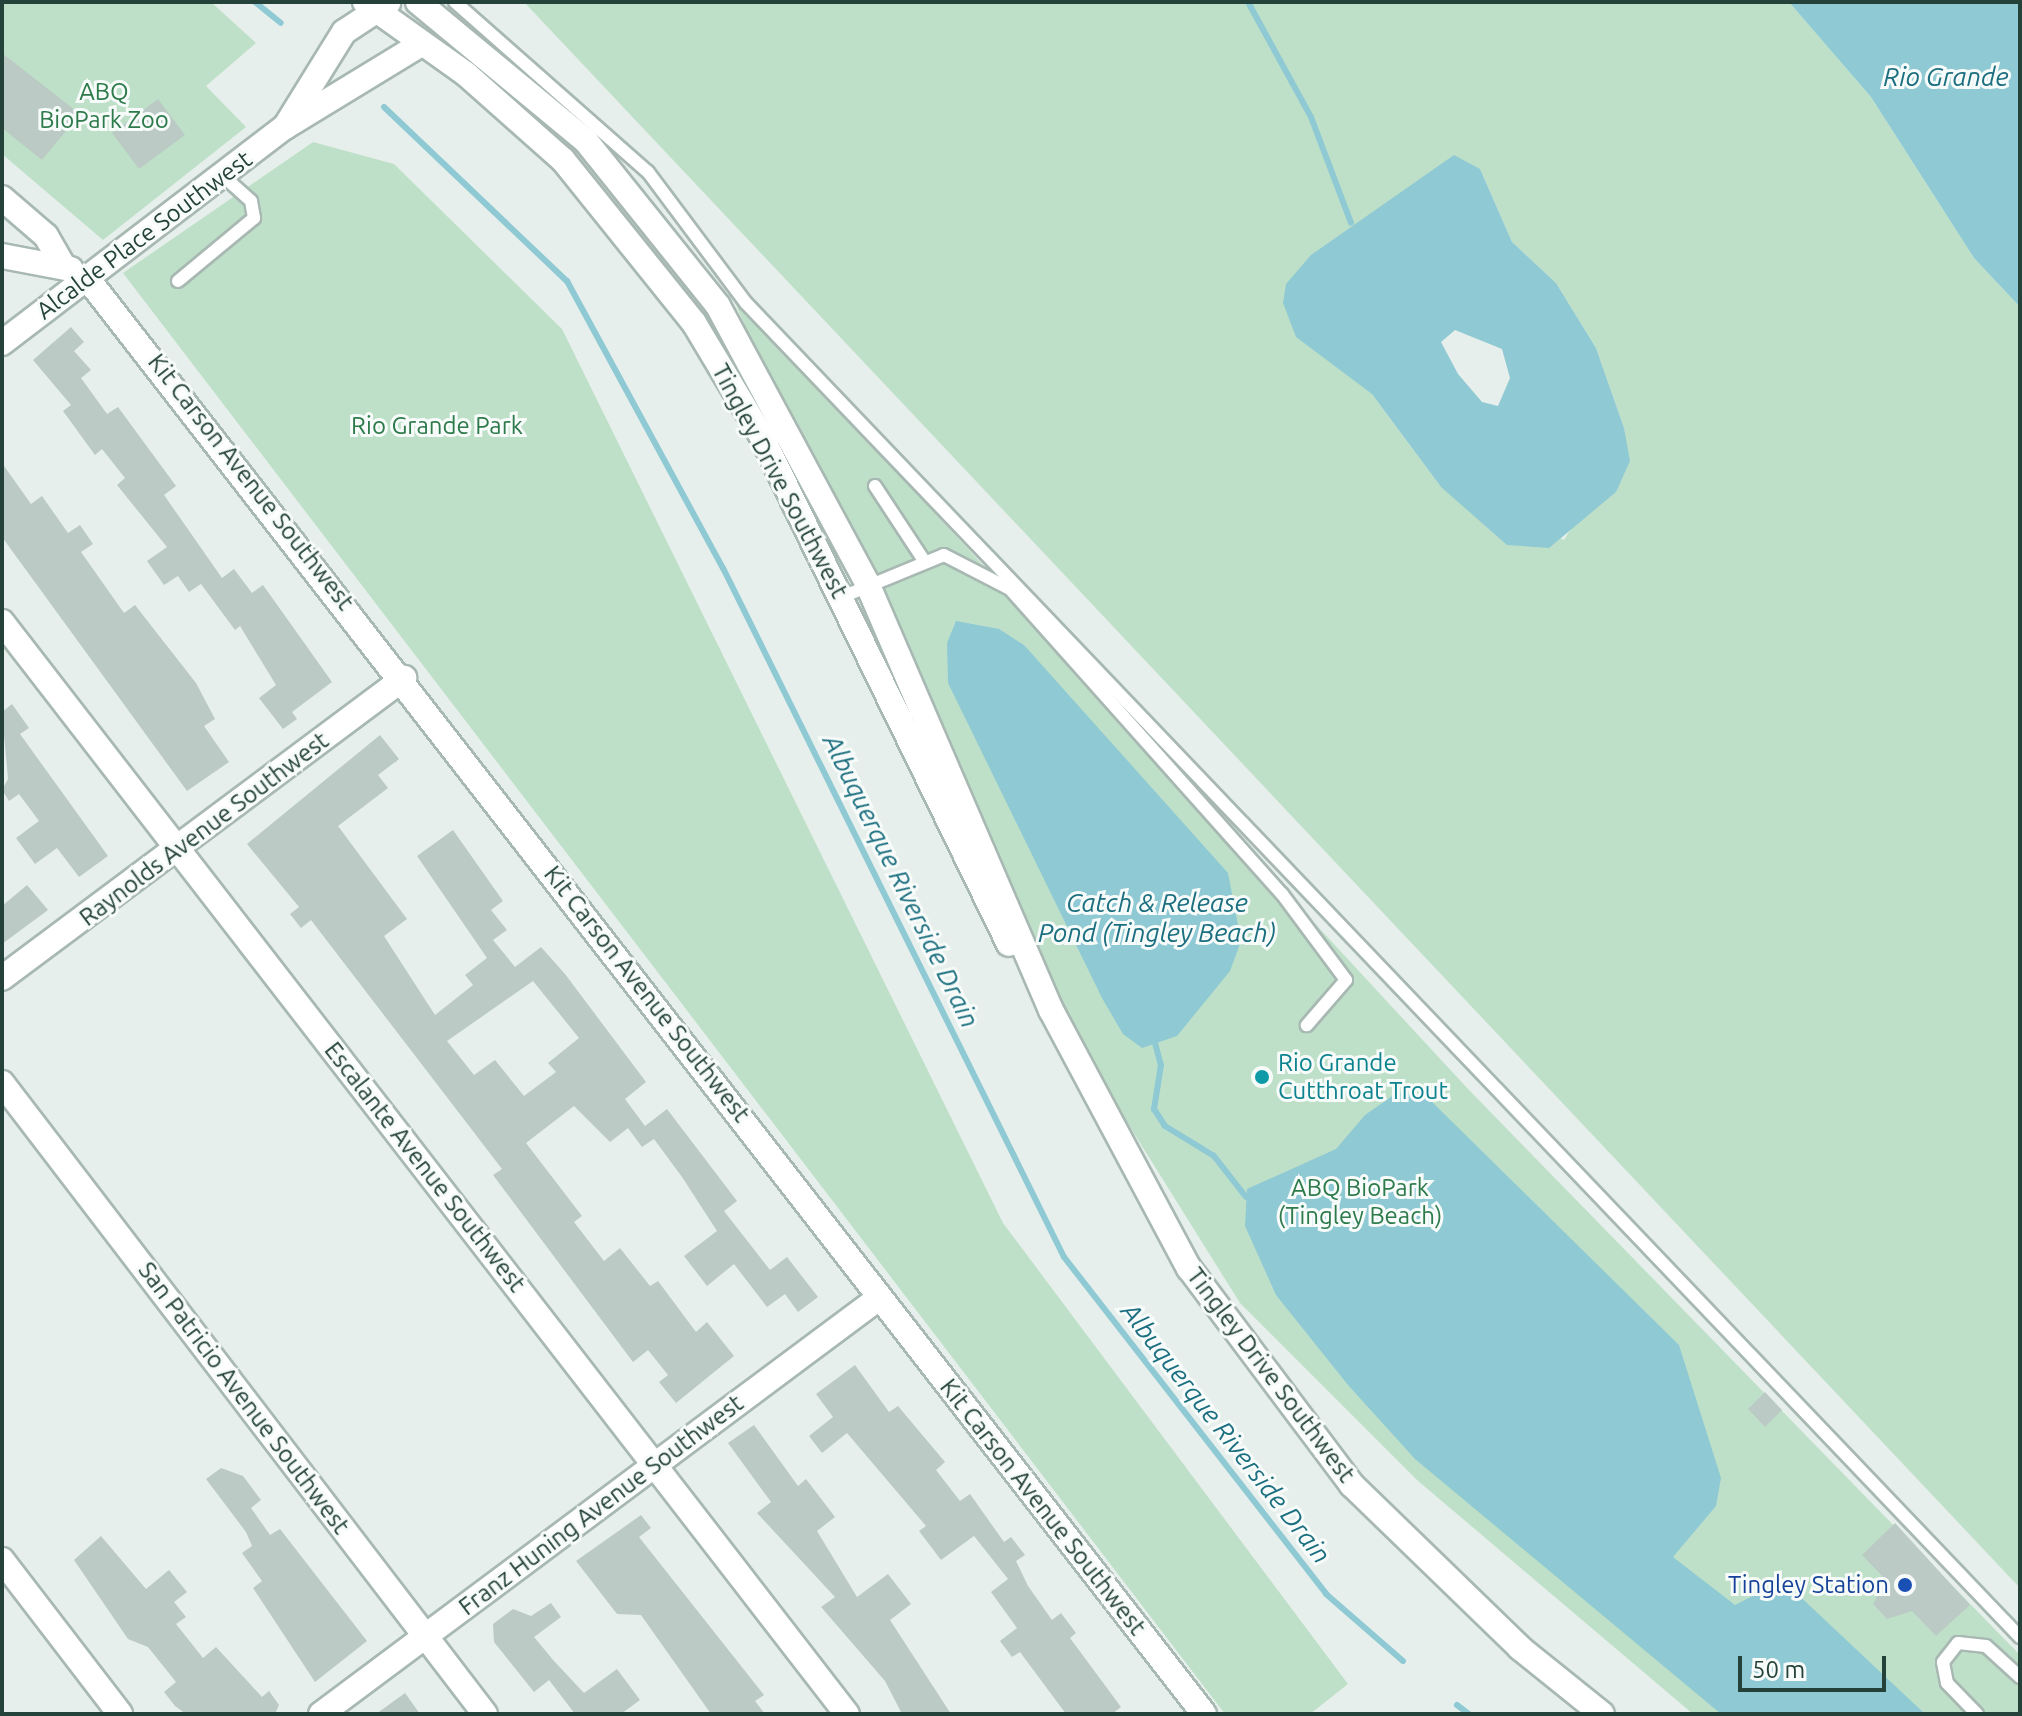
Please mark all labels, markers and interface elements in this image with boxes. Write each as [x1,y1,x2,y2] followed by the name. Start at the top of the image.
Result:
[1883,61,2009,93] water label: Rio Grande
[39,78,169,134] park label: ABQ BioPark Zoo
[31,145,257,325] street label: Alcalde Place Southwest
[142,348,360,616] street label: Kit Carson Avenue Southwest
[706,359,854,603] street label: Tingley Drive Southwest
[351,412,523,440] park label: Rio Grande Park
[74,726,334,932] street label: Raynolds Avenue Southwest
[816,729,986,1033] water label: Albuquerque Riverside Drain
[538,860,756,1128] street label: Kit Carson Avenue Southwest
[1038,887,1276,948] water label: Catch & Release Pond (Tingley Beach)
[318,1036,532,1298] street label: Escalante Avenue Southwest
[1278,1049,1448,1105] place label: Rio Grande Cutthroat Trout
[1253,1068,1271,1086] marker: Rio Grande Cutthroat Trout
[1278,1174,1442,1230] park label: ABQ BioPark (Tingley Beach)
[132,1256,356,1540] street label: San Patricio Avenue Southwest
[1181,1262,1361,1488] street label: Tingley Drive Southwest
[1115,1296,1337,1570] water label: Albuquerque Riverside Drain
[934,1373,1152,1641] street label: Kit Carson Avenue Southwest
[453,1389,749,1621] street label: Franz Huning Avenue Southwest
[1728,1571,1889,1599] place label: Tingley Station
[1896,1576,1914,1594] marker: Tingley Station
[1742,1640,1890,1690] scale bar
[1752,1656,1805,1683] text: 50 m

